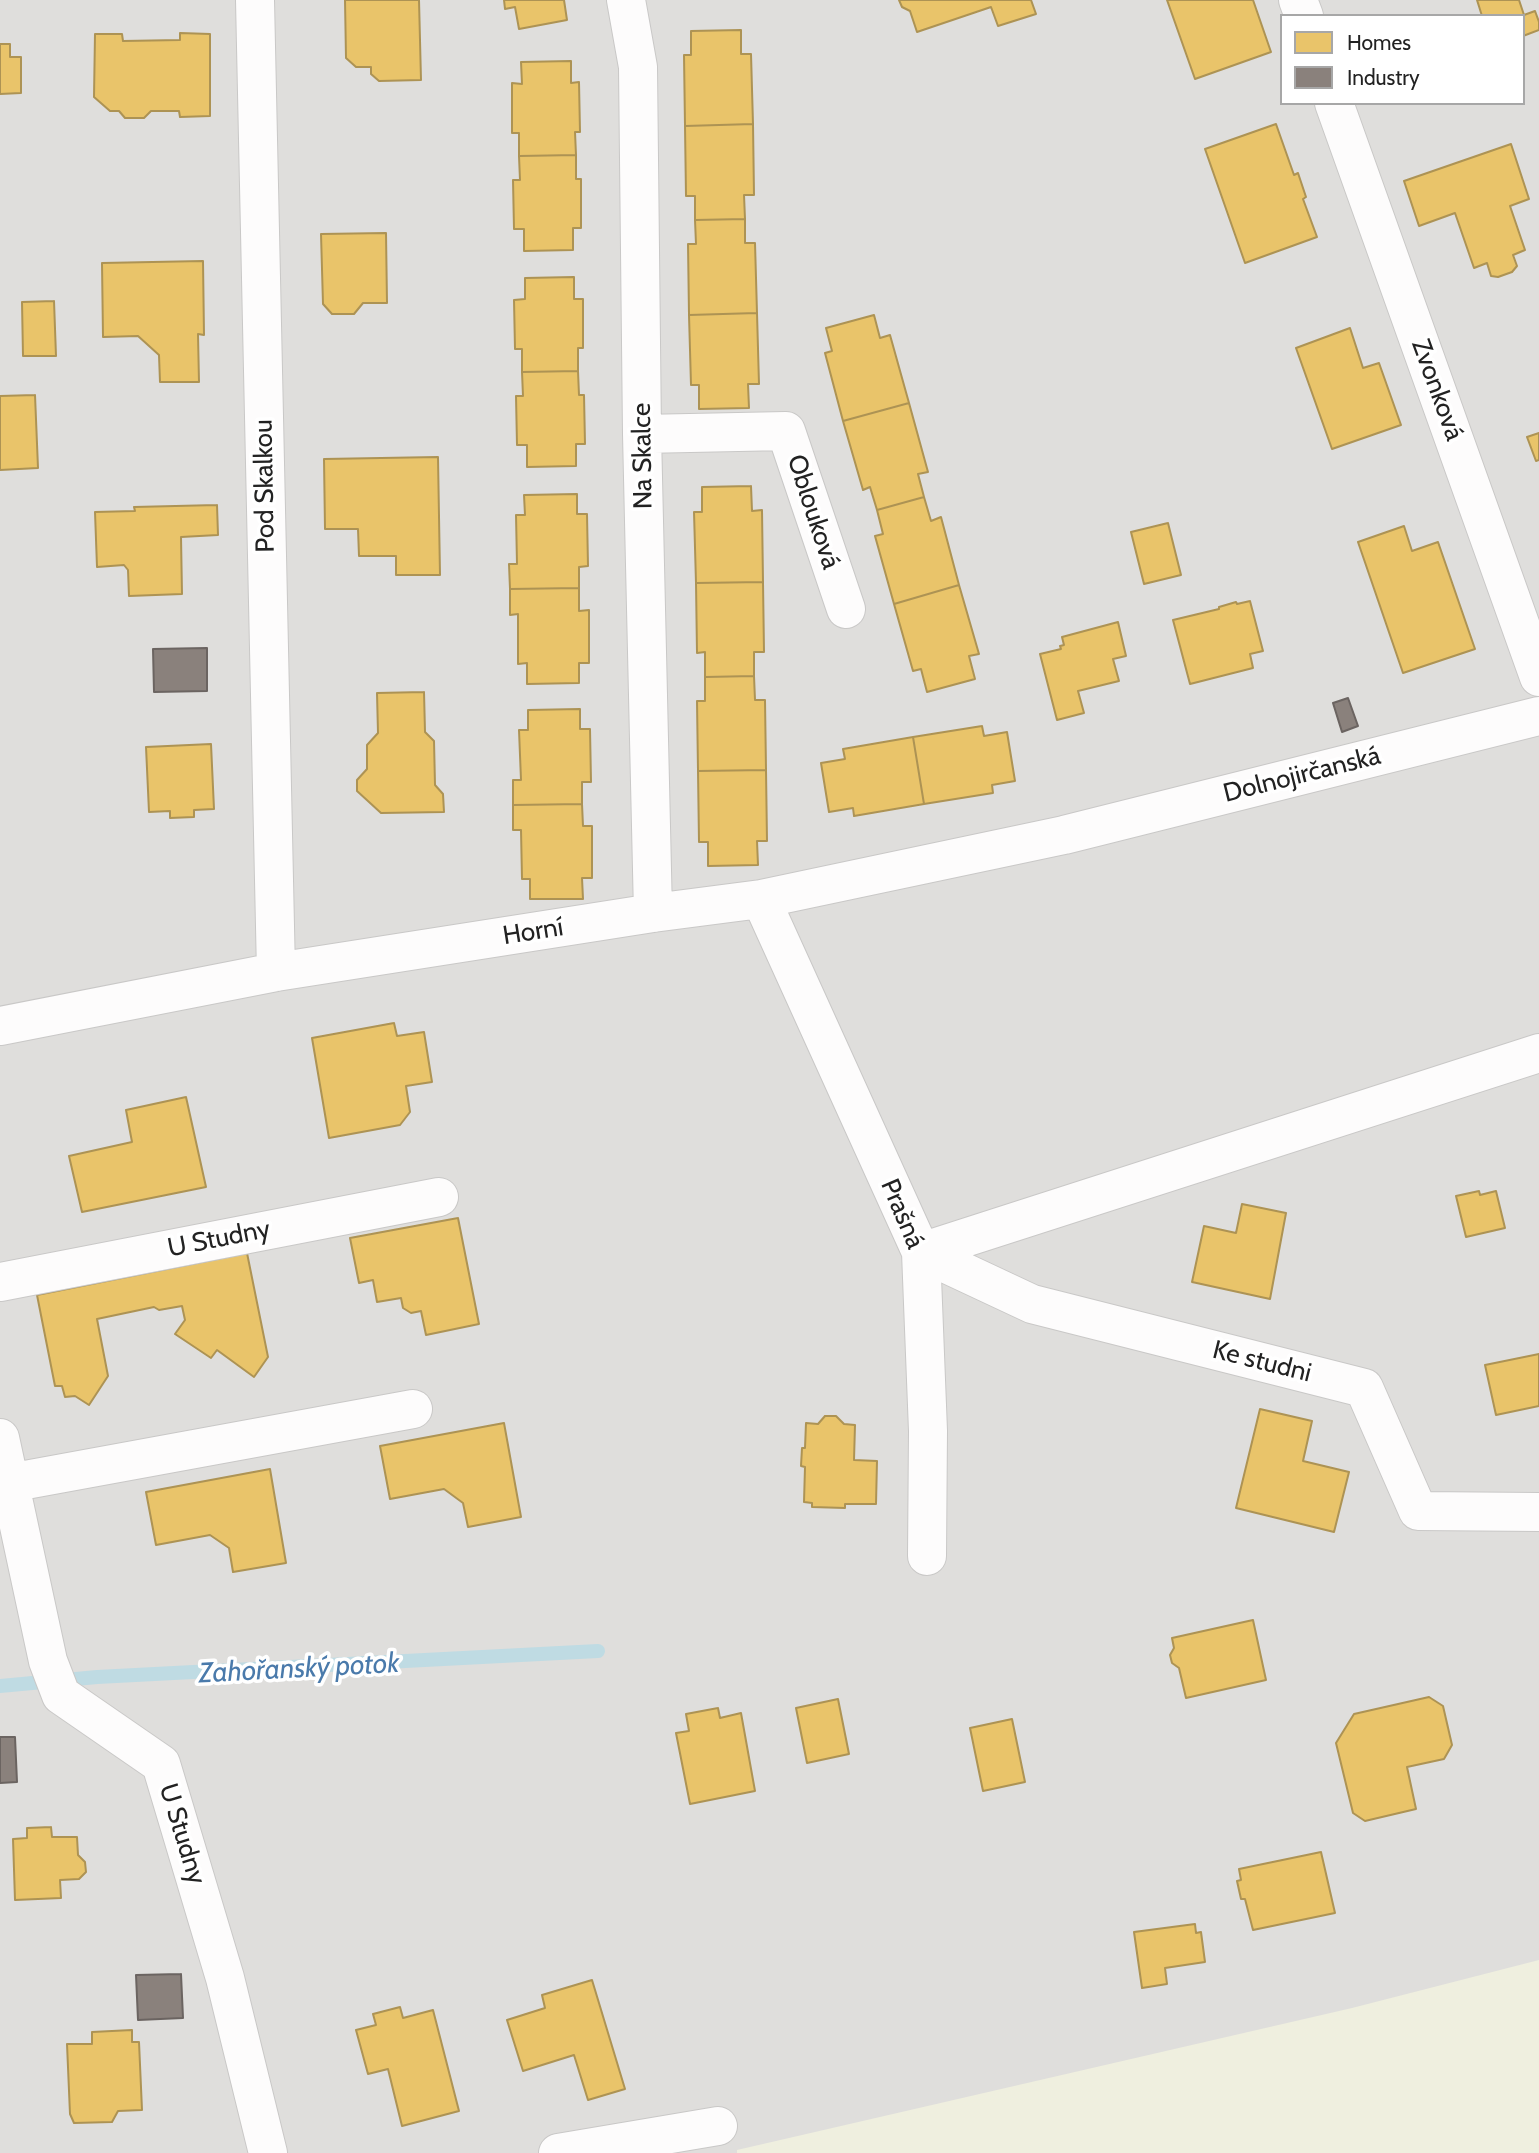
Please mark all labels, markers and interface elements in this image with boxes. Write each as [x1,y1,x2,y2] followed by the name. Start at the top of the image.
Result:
[1280,14,1525,105] legend
[1347,30,1411,55] text: Homes
[1347,65,1420,90] text: Industry
[1404,335,1470,445] street label: Zvonková
[626,403,660,509] street label: Na Skalce
[248,419,282,553] street label: Pod Skalkou
[780,451,846,573] street label: Oblouková
[1220,740,1384,810] street label: Dolnojirčanská
[501,912,565,952] street label: Horní
[873,1174,931,1254] street label: Prašná
[165,1214,273,1264] street label: U Studny
[1209,1335,1315,1389] street label: Ke studni
[198,1647,400,1691] water label: Zahořanský potok
[152,1780,212,1888] street label: U Studny

